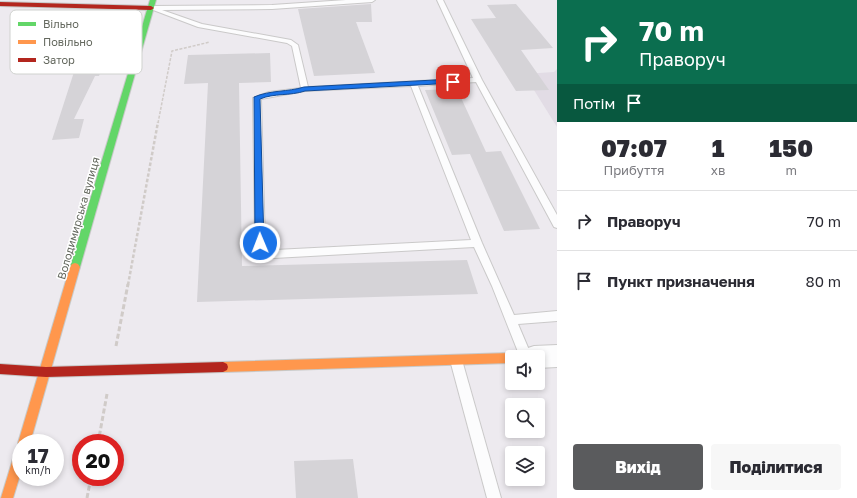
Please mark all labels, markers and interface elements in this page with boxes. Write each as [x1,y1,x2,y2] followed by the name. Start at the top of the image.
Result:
[10,10,142,74] legend
[639,14,704,47] text: 70 m
[573,16,625,68] icon: right
[43,17,79,30] text: Вільно
[43,35,93,48] text: Повільно
[639,48,726,70] text: Праворуч
[43,53,75,66] text: Затор
[436,65,470,99] pin
[442,71,464,93] icon: arrive
[623,92,645,114] icon: arrive
[573,94,615,112] text: Потім
[601,133,667,162] text: 07:07
[712,133,724,162] text: 1
[769,133,813,162] text: 150
[54,155,102,281] street label: Володимирська вулиця
[603,162,664,178] text: Прибуття
[711,162,725,178] text: хв
[785,162,797,178] text: m
[573,210,595,232] icon: right
[607,212,681,230] text: Праворуч
[807,212,841,230] text: 70 m
[239,222,281,264] position arrow
[573,270,595,292] icon: arrive
[607,272,755,290] text: Пункт призначення
[806,272,841,290] text: 80 m
[505,350,545,486] map controls
[505,350,545,390] button: sound
[505,398,545,438] button: search
[72,434,124,486] speed limit sign: 20
[27,443,49,467] text: 17
[573,444,703,490] button: Вихід
[711,444,841,490] button: Поділитися
[505,446,545,486] button: layers
[25,464,51,476] text: km/h

